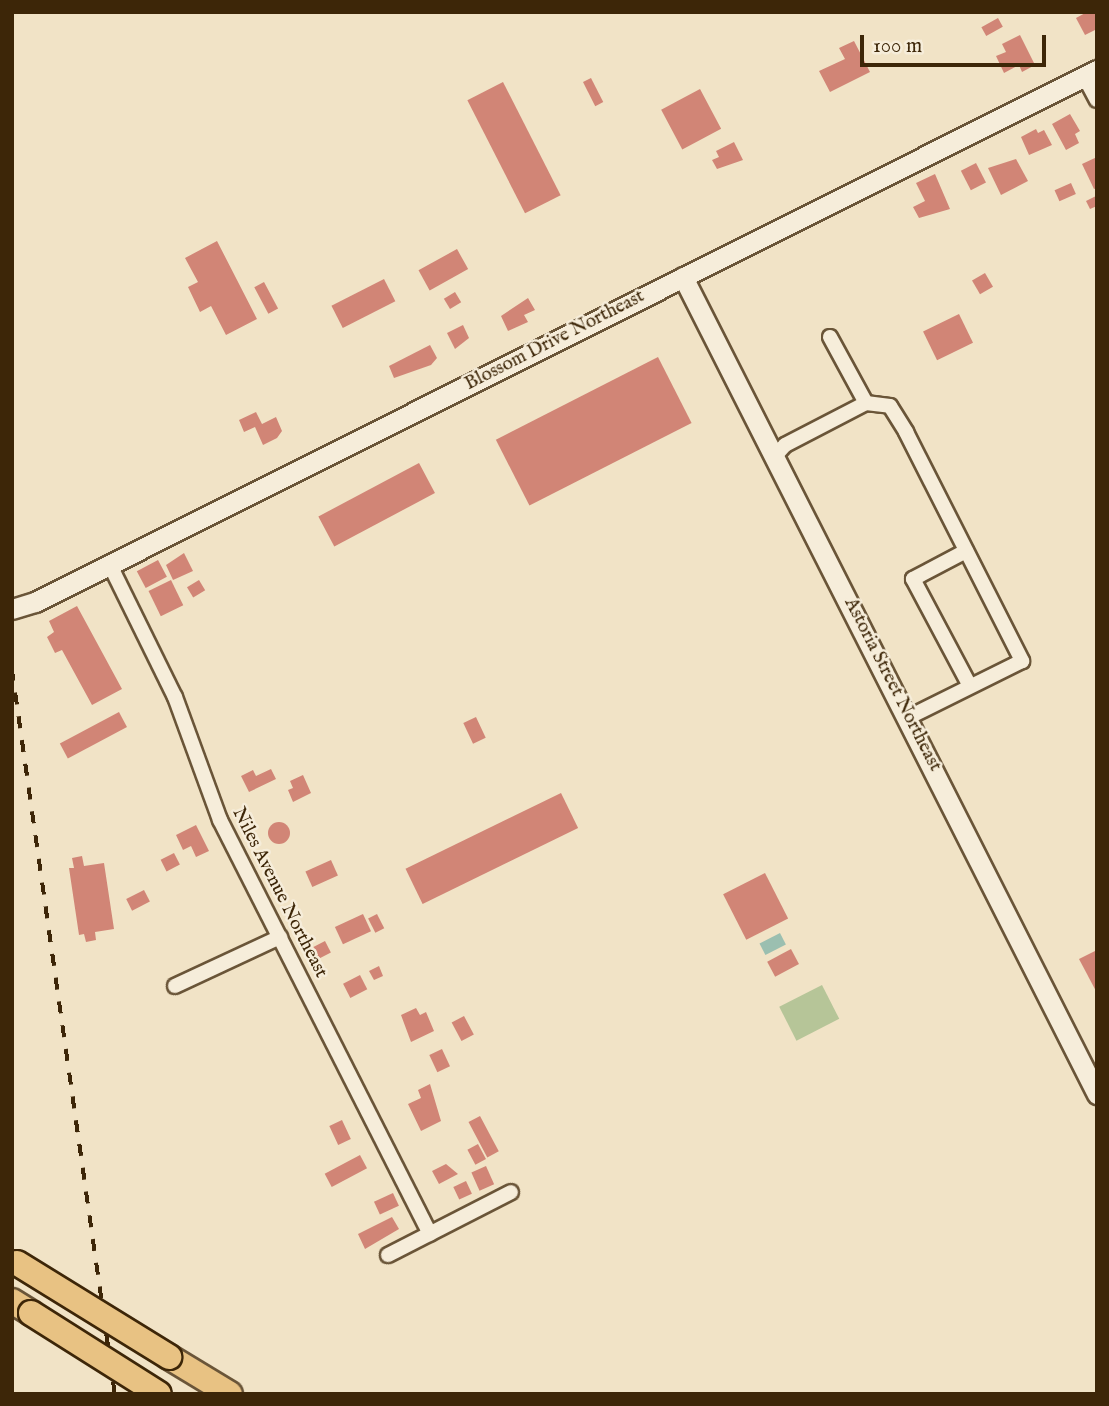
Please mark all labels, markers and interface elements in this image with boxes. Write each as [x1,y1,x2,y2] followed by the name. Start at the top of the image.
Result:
[864,21,1050,65] scale bar
[873,33,922,60] text: 100 m
[461,286,649,396] street label: Blossom Drive Northeast
[838,594,946,776] street label: Astoria Street Northeast
[226,804,332,982] street label: Niles Avenue Northeast

